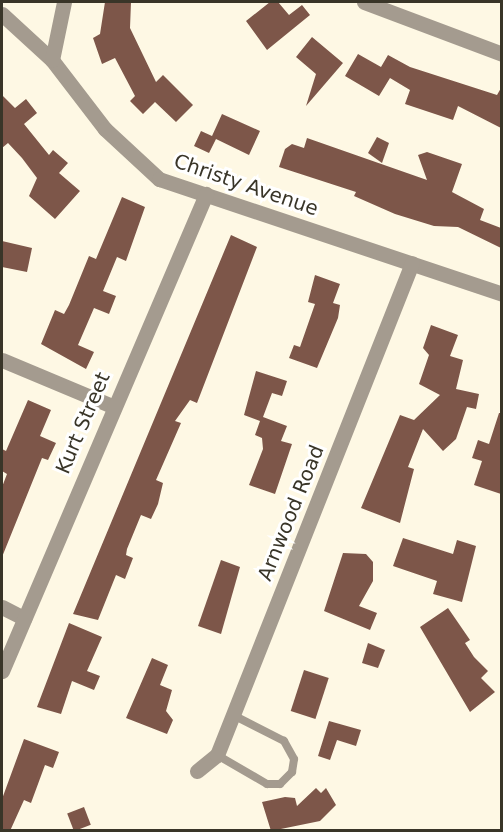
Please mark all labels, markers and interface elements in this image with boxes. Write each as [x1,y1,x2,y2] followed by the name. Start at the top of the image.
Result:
[171,149,321,221] street label: Christy Avenue
[51,369,115,477] street label: Kurt Street
[253,442,329,584] street label: Arnwood Road

